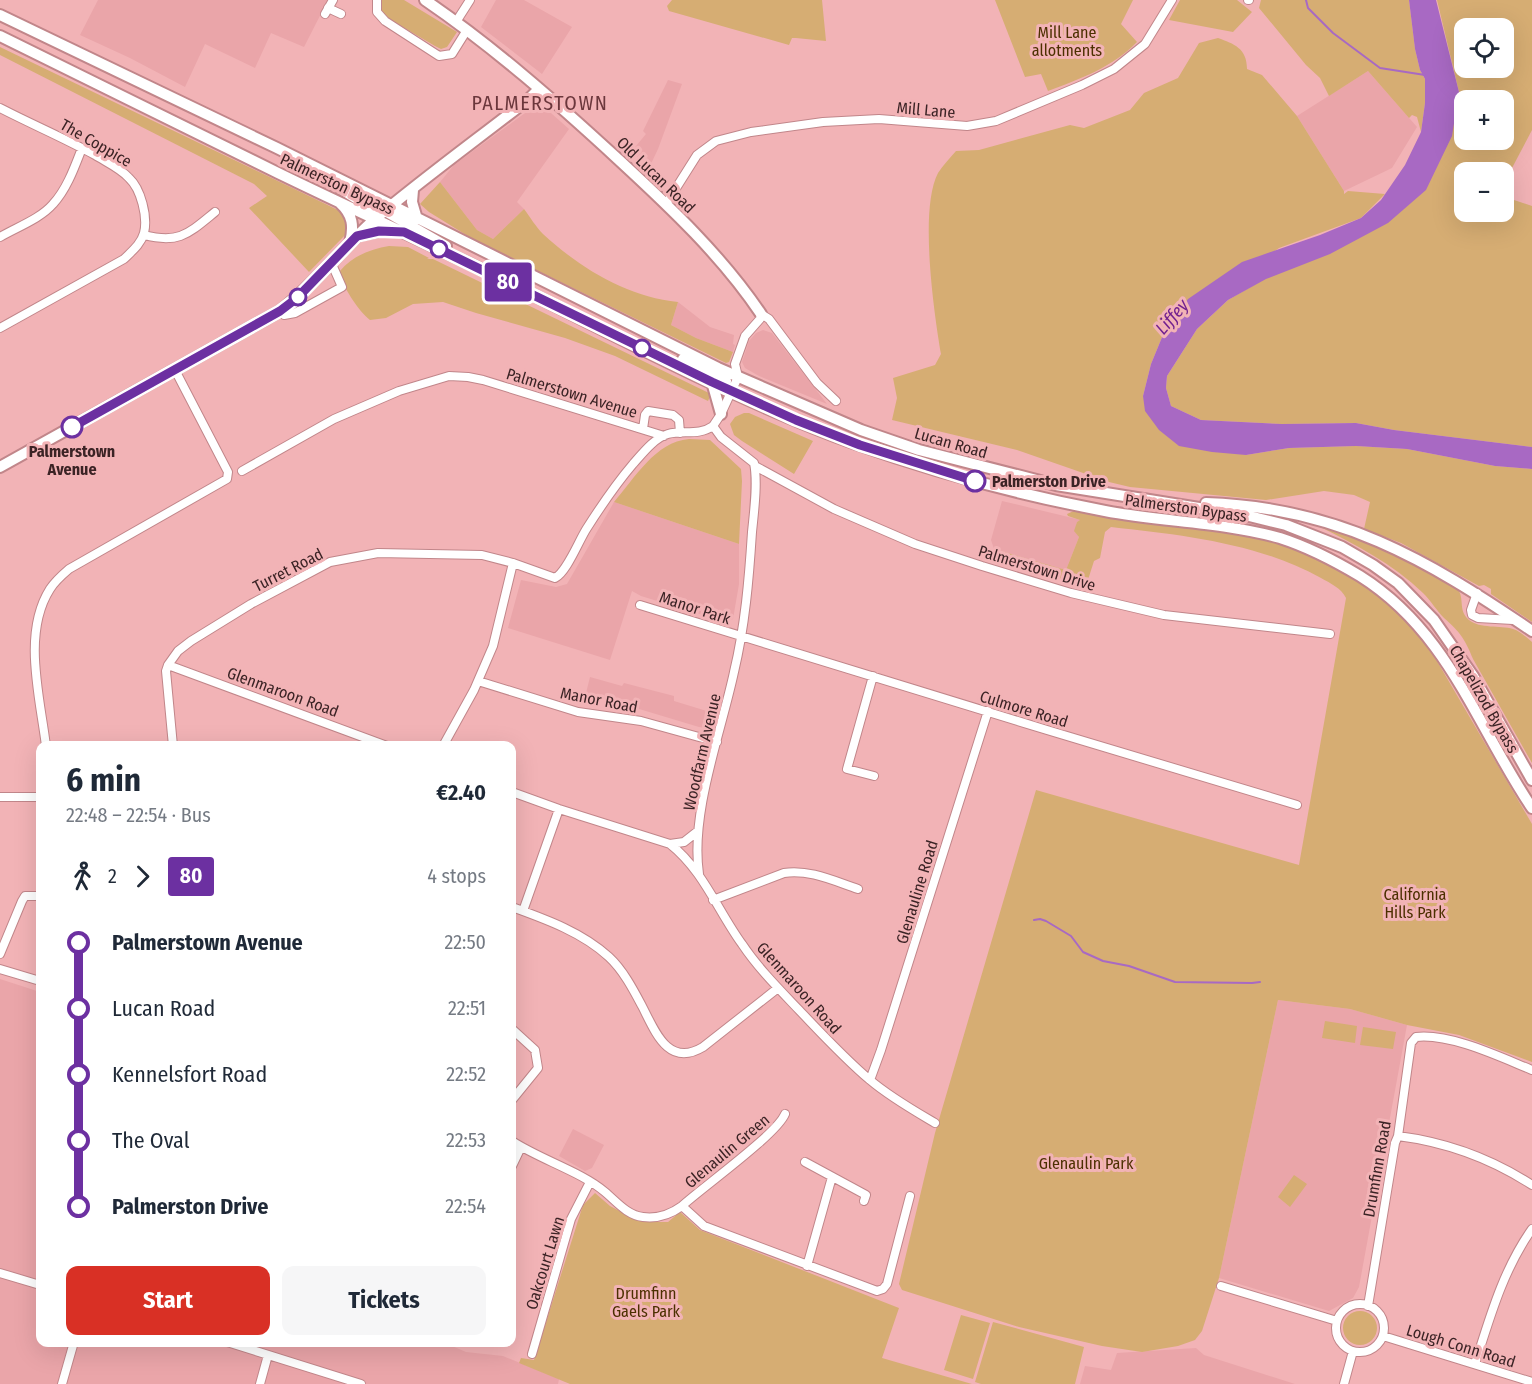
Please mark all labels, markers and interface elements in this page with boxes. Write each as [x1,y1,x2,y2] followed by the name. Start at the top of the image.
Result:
[1454,18,1514,222] map controls
[1454,18,1514,78] button: locate
[1032,23,1102,60] park label: Mill Lane allotments
[1454,90,1514,150] button: +
[471,91,609,115] district label: PALMERSTOWN
[896,98,956,122] street label: Mill Lane
[57,115,135,171] street label: The Coppice
[613,133,699,217] street label: Old Lucan Road
[277,149,397,219] street label: Palmerston Bypass
[1454,162,1514,222] button: −
[430,240,448,258] unlabelled marker
[481,262,535,302] line badge: 80
[497,269,519,295] text: 80
[289,288,307,306] unlabelled marker
[1151,294,1194,339] water label: Liffey
[633,339,651,357] unlabelled marker
[504,364,640,422] street label: Palmerstown Avenue
[61,416,83,438] marker: Palmerstown Avenue
[912,424,990,462] street label: Lucan Road
[29,442,115,479] place label: Palmerstown Avenue
[964,470,986,492] marker: Palmerston Drive
[992,472,1106,491] place label: Palmerston Drive
[1124,490,1248,526] street label: Palmerston Bypass
[976,541,1098,595] street label: Palmerstown Drive
[250,544,326,596] street label: Turret Road
[657,588,734,629] street label: Manor Park
[1445,642,1523,756] street label: Chapelizod Bypass
[225,663,341,721] street label: Glenmaroon Road
[559,683,639,717] street label: Manor Road
[978,687,1070,731] street label: Culmore Road
[679,692,725,812] street label: Woodfarm Avenue
[66,760,141,800] text: 6 min
[436,779,486,806] text: €2.40
[66,803,211,827] text: 22:48 – 22:54 · Bus
[892,838,942,946] street label: Glenauline Road
[66,860,99,893] icon: walk
[126,860,159,893] icon: forward
[180,863,202,889] text: 80
[108,864,117,888] text: 2
[427,864,486,888] text: 4 stops
[1384,885,1447,922] park label: California Hills Park
[112,929,303,956] text: Palmerstown Avenue
[444,930,486,954] text: 22:50
[753,938,845,1038] street label: Glenmaroon Road
[112,995,215,1022] text: Lucan Road
[448,996,486,1020] text: 22:51
[112,1061,267,1088] text: Kennelsfort Road
[446,1062,486,1086] text: 22:52
[681,1110,773,1192] street label: Glenaulin Green
[1359,1119,1395,1219] street label: Drumfinn Road
[112,1127,189,1154] text: The Oval
[446,1128,486,1152] text: 22:53
[1039,1154,1134,1173] park label: Glenaulin Park
[112,1193,268,1220] text: Palmerston Drive
[445,1194,486,1218] text: 22:54
[522,1214,568,1312] street label: Oakcourt Lawn
[66,1266,270,1335] button: Start
[282,1266,486,1335] button: Tickets
[612,1284,681,1321] park label: Drumfinn Gaels Park
[1404,1320,1518,1372] street label: Lough Conn Road

